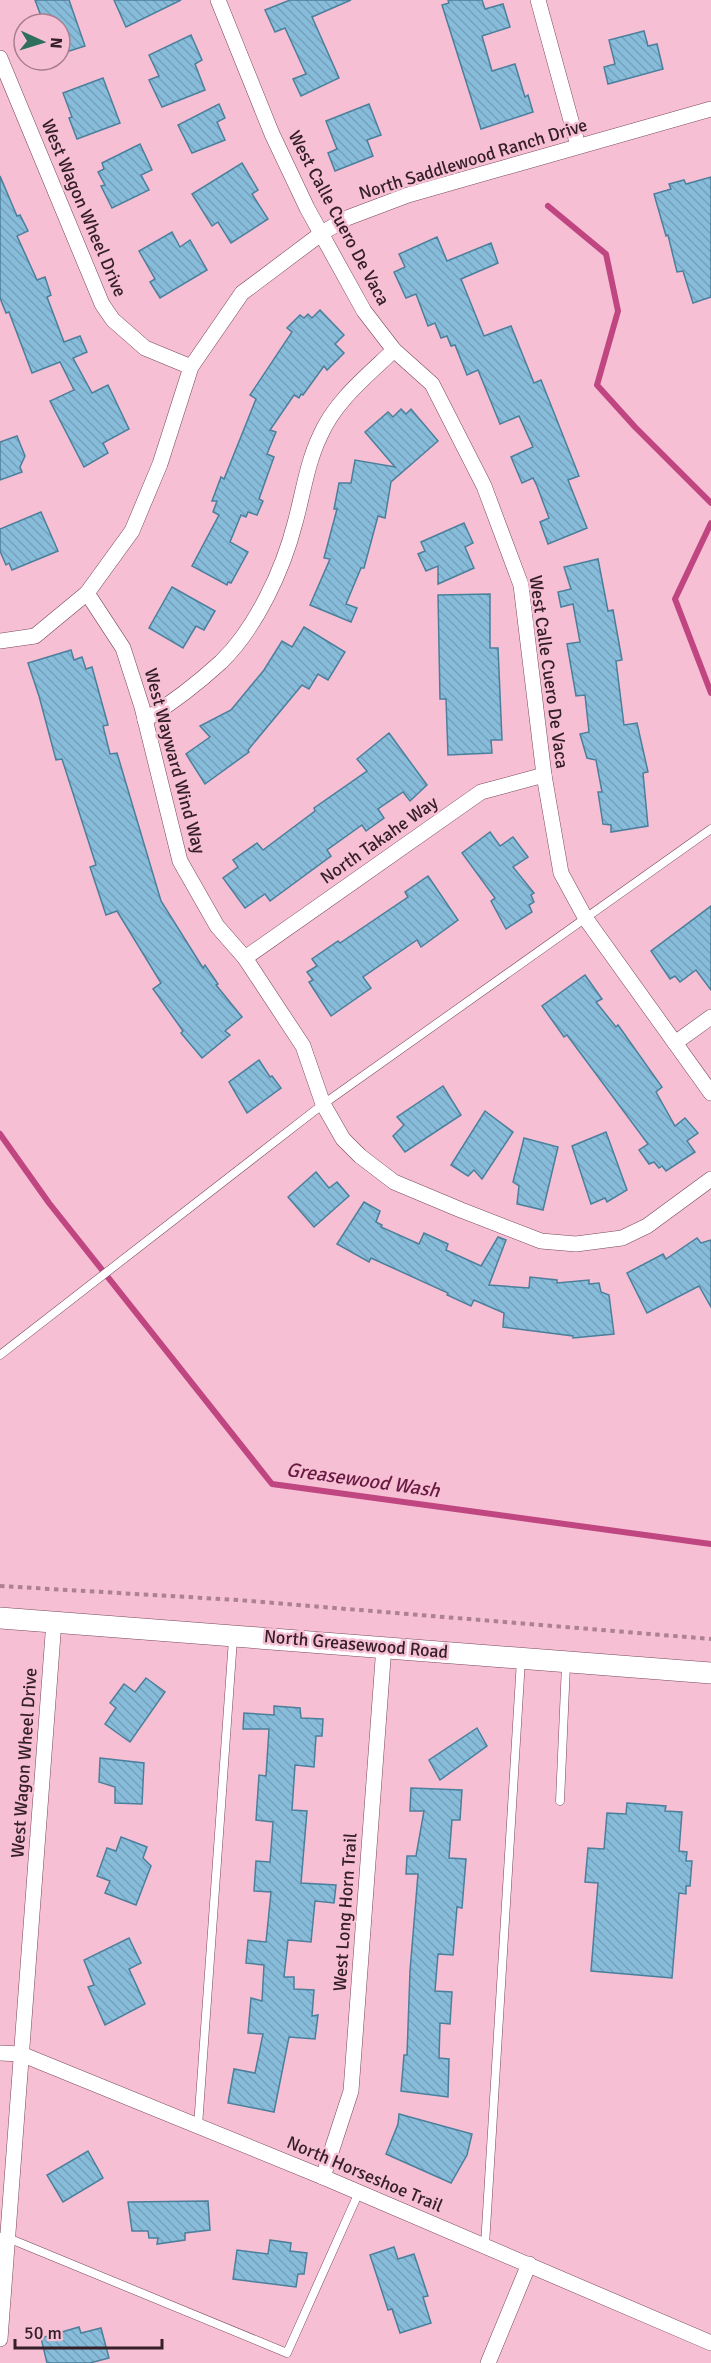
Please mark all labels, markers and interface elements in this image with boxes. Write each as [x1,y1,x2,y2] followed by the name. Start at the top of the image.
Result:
[12,12,72,72] north arrow
[46,37,66,49] text: N
[356,114,590,204] street label: North Saddlewood Ranch Drive
[37,116,131,300] street label: West Wagon Wheel Drive
[284,127,394,309] street label: West Calle Cuero De Vaca
[525,574,573,770] street label: West Calle Cuero De Vaca
[140,666,211,857] street label: West Wayward Wind Way
[316,791,442,889] street label: North Takahe Way
[285,1457,442,1503] water label: Greasewood Wash
[263,1625,449,1663] street label: North Greasewood Road
[6,1667,42,1859] street label: West Wagon Wheel Drive
[328,1832,362,1992] street label: West Long Horn Trail
[284,2131,446,2217] street label: North Horseshoe Trail
[15,2312,162,2350] scale bar
[24,2322,62,2344] text: 50 m

